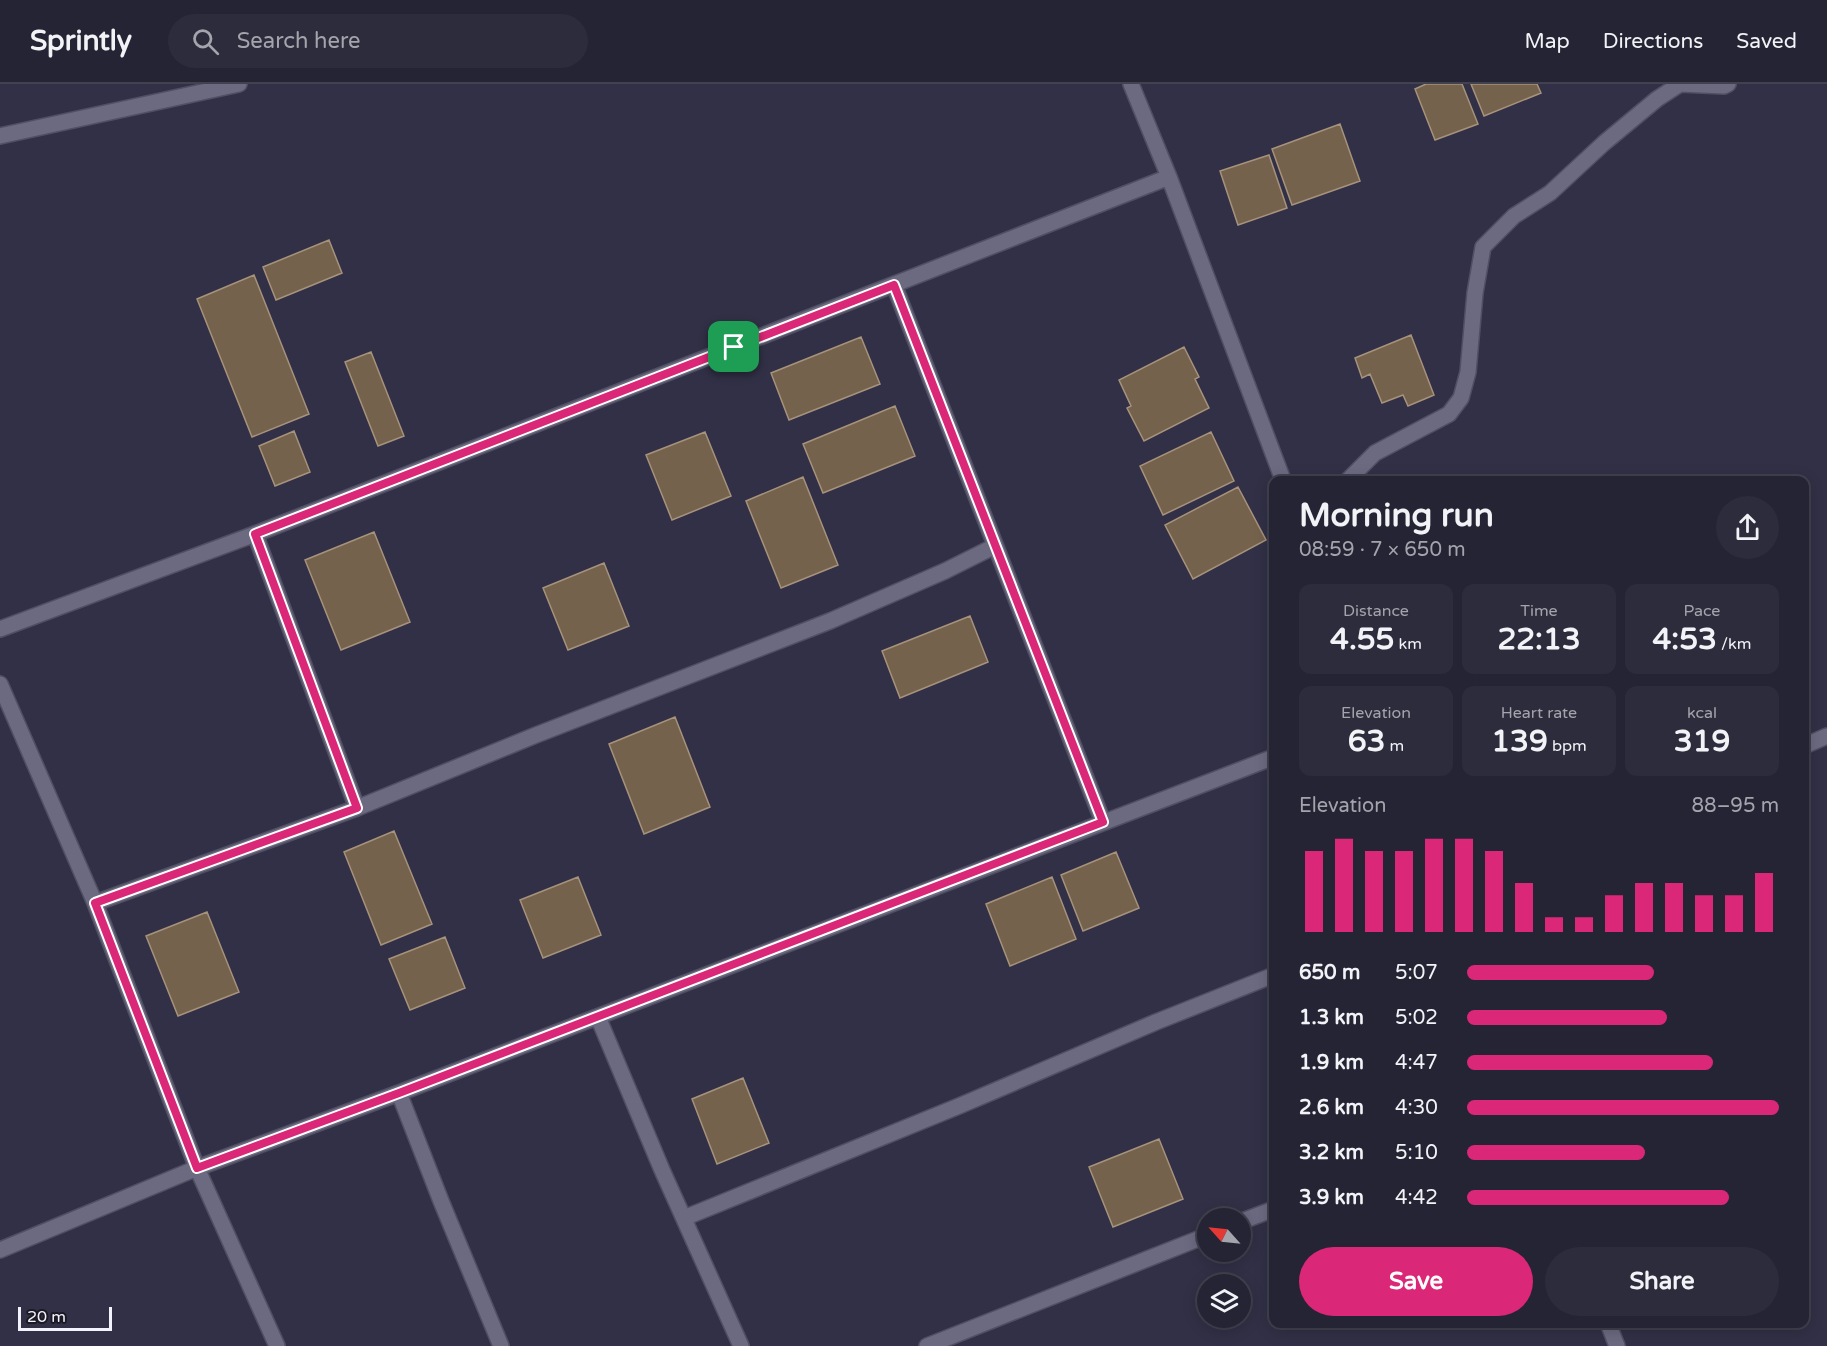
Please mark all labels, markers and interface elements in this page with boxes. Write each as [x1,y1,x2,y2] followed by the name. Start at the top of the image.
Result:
[168,14,588,68] search box
[30,24,132,58] text: Sprintly
[189,25,222,58] icon: search
[237,28,361,54] text: Search here
[1524,29,1570,54] text: Map
[1603,29,1703,54] text: Directions
[1736,29,1797,54] text: Saved
[708,321,759,372] pin
[717,330,750,363] icon: arrive
[1299,496,1494,535] text: Morning run
[1716,496,1779,559] button: share
[1299,538,1466,562] text: 08:59 · 7 × 650 m
[1343,601,1409,621] text: Distance
[1520,601,1558,621] text: Time
[1684,601,1720,621] text: Pace
[1330,621,1394,658] text: 4.55
[1497,621,1581,658] text: 22:13
[1653,621,1717,658] text: 4:53
[1394,634,1422,654] text: km
[1717,634,1751,654] text: /km
[1341,703,1411,723] text: Elevation
[1501,703,1577,723] text: Heart rate
[1687,703,1717,723] text: kcal
[1348,723,1385,760] text: 63
[1491,723,1548,760] text: 139
[1674,723,1730,760] text: 319
[1385,736,1404,756] text: m
[1548,736,1587,756] text: bpm
[1299,794,1386,818] text: Elevation
[1692,794,1779,818] text: 88–95 m
[1299,961,1360,985] text: 650 m
[1395,961,1438,985] text: 5:07
[1299,1006,1364,1030] text: 1.3 km
[1395,1006,1438,1030] text: 5:02
[1299,1051,1364,1075] text: 1.9 km
[1395,1051,1438,1075] text: 4:47
[1299,1096,1364,1120] text: 2.6 km
[1395,1096,1438,1120] text: 4:30
[1299,1141,1364,1165] text: 3.2 km
[1395,1141,1438,1165] text: 5:10
[1299,1186,1364,1210] text: 3.9 km
[1395,1186,1438,1210] text: 4:42
[1197,1208,1251,1262] north arrow
[1197,1208,1251,1328] map controls
[1299,1247,1533,1316] button: Save
[1545,1247,1779,1316] button: Share
[1197,1274,1251,1328] button: layers
[18,1304,112,1332] scale bar
[27,1307,66,1327] text: 20 m

